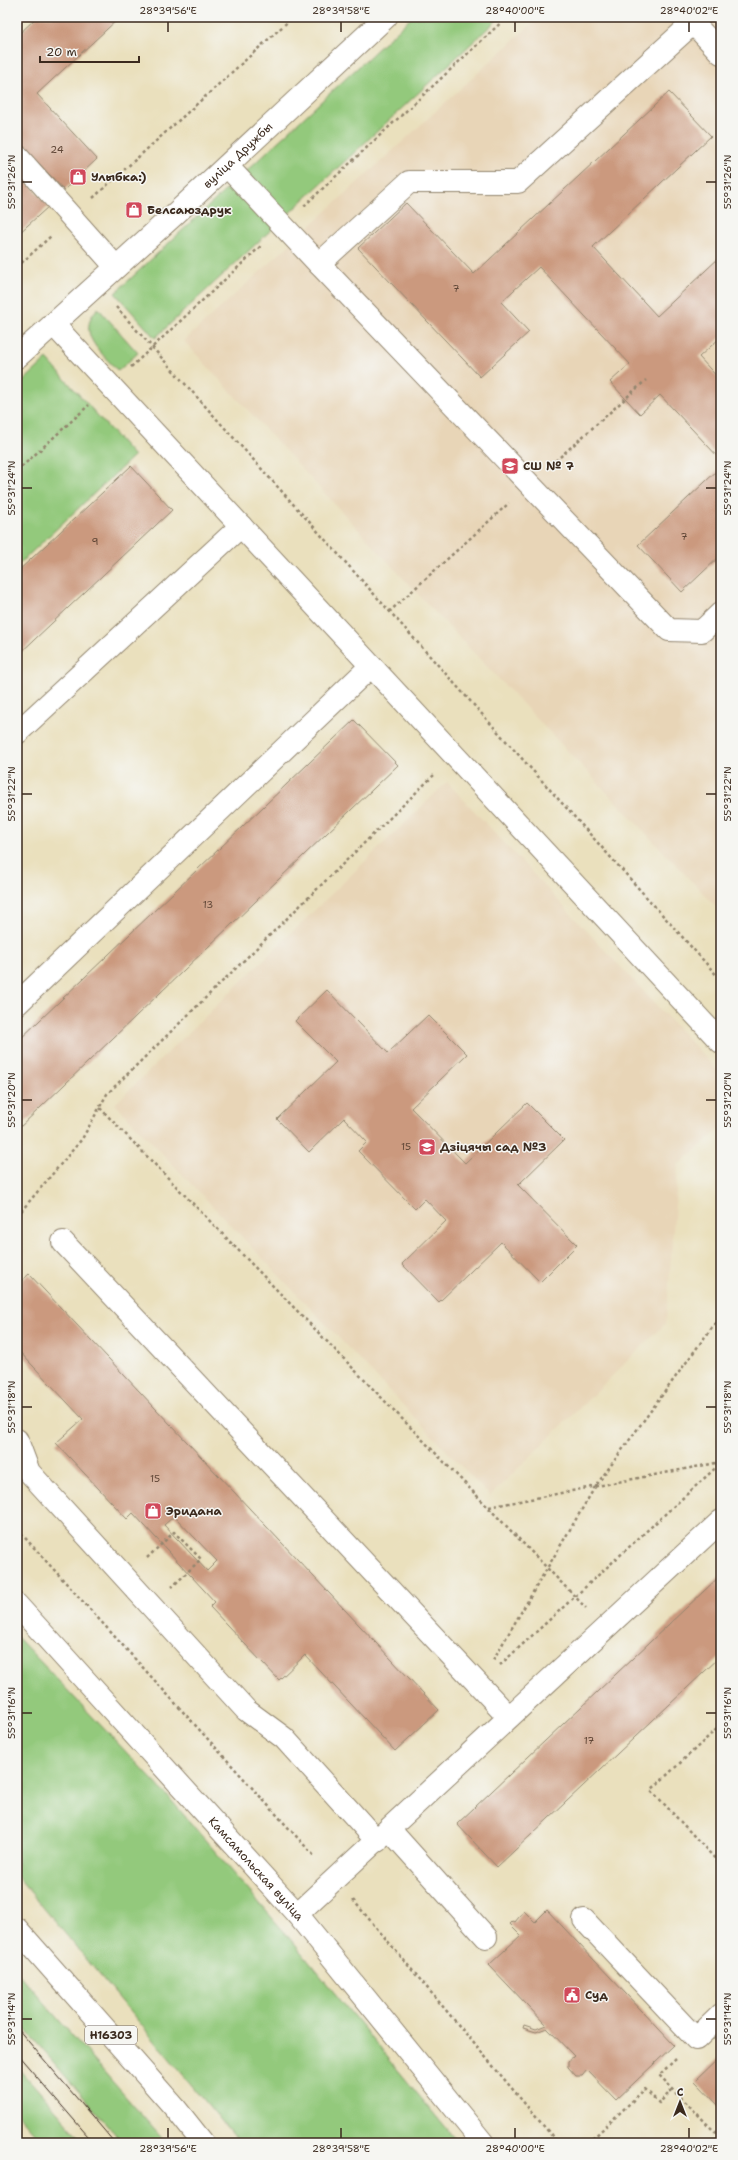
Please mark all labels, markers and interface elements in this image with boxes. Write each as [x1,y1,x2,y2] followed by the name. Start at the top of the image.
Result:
[139,4,197,17] text: 28°39'56"E
[312,4,370,17] text: 28°39'58"E
[485,4,545,17] text: 28°40'00"E
[660,4,718,17] text: 28°40'02"E
[40,38,139,64] scale bar
[46,44,77,60] text: 20 m
[199,119,276,192] street label: вуліца Дружбы
[50,143,64,156] house number: 24
[5,155,18,209] text: 55°31'26"N
[721,155,734,209] text: 55°31'26"N
[68,167,88,187] shop icon: Улыбка:)
[91,169,147,185] place label: Улыбка:)
[124,200,144,220] shop icon: Белсаюздрук
[147,202,232,218] place label: Белсаюздрук
[453,282,460,295] house number: 7
[500,456,520,476] school or university icon: СШ № 7
[523,458,574,474] place label: СШ № 7
[5,461,18,515] text: 55°31'24"N
[721,461,734,515] text: 55°31'24"N
[681,530,688,543] house number: 7
[92,535,99,548] house number: 9
[5,766,18,822] text: 55°31'22"N
[721,766,734,822] text: 55°31'22"N
[203,898,213,911] house number: 13
[5,1072,18,1128] text: 55°31'20"N
[721,1072,734,1128] text: 55°31'20"N
[417,1137,437,1157] school or university icon: Дзіцячы сад №3
[440,1139,546,1155] place label: Дзіцячы сад №3
[401,1140,411,1153] house number: 15
[5,1381,18,1433] text: 55°31'18"N
[721,1381,734,1433] text: 55°31'18"N
[150,1472,160,1485] house number: 15
[143,1501,163,1521] shop icon: Эридана
[166,1503,223,1519] place label: Эридана
[5,1687,18,1739] text: 55°31'16"N
[721,1687,734,1739] text: 55°31'16"N
[584,1734,594,1747] house number: 17
[205,1813,308,1925] street label: Камсамольская вуліца
[562,1985,582,2005] public building icon: Суд
[585,1987,609,2003] place label: Суд
[5,1993,18,2045] text: 55°31'14"N
[721,1993,734,2045] text: 55°31'14"N
[85,2026,137,2044] road number: Н16303
[660,2082,700,2122] north arrow
[677,2085,684,2100] text: С
[139,2142,197,2155] text: 28°39'56"E
[312,2142,370,2155] text: 28°39'58"E
[485,2142,545,2155] text: 28°40'00"E
[660,2142,718,2155] text: 28°40'02"E

